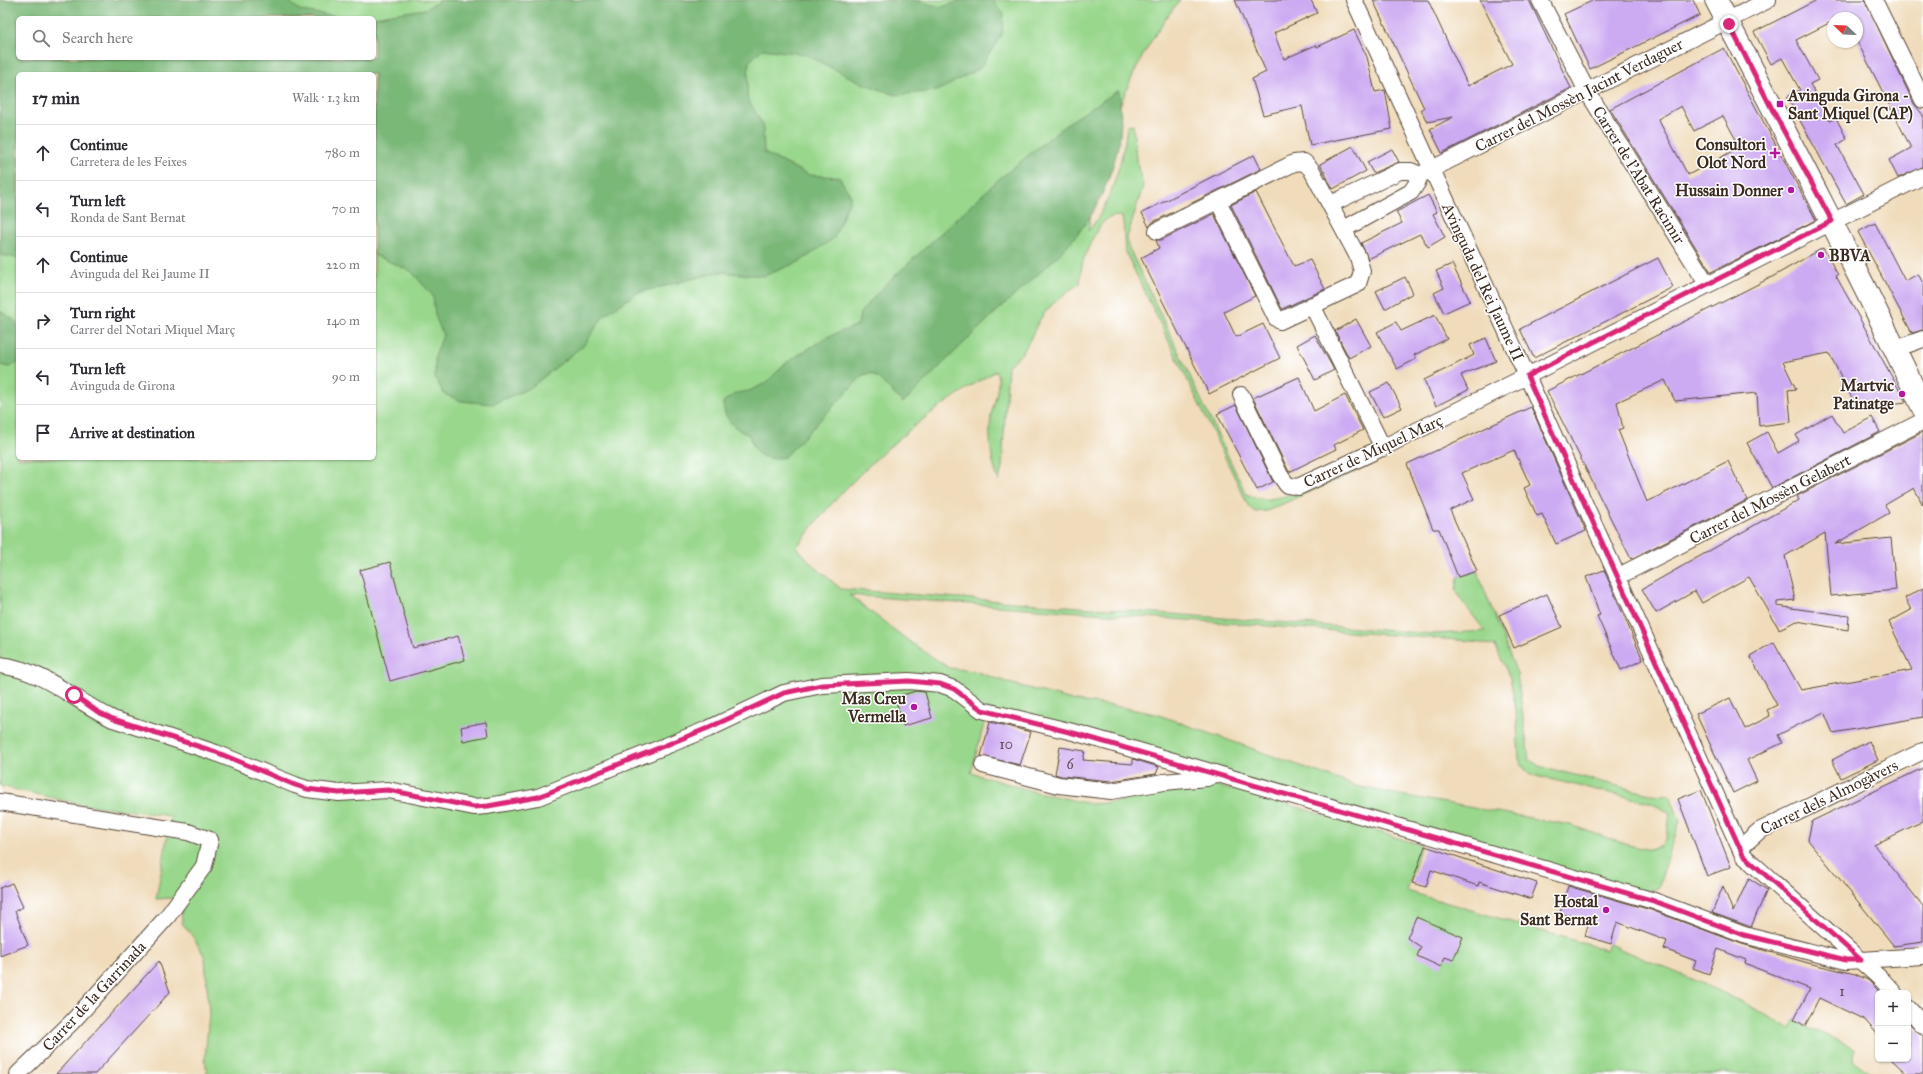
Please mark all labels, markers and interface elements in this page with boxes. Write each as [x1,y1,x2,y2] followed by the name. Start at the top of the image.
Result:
[1827,12,1863,48] north arrow
[1720,15,1738,33] route end
[16,16,376,60] search box
[30,27,52,49] icon: search
[62,29,133,47] text: Search here
[1472,34,1687,157] street label: Carrer del Mossèn Jacint Verdaguer
[1787,86,1913,124] place label: Avinguda Girona - Sant Miquel (CAP)
[32,88,80,109] text: 17 min
[292,90,360,106] text: Walk · 1.3 km
[1775,99,1785,109] marker: Avinguda Girona - Sant Miquel (CAP)
[1589,103,1689,247] street label: Carrer de l'Abat Racimir
[1695,135,1767,172] place label: Consultori Olot Nord
[70,136,128,154] text: Continue
[32,142,54,164] icon: ahead
[325,145,360,161] text: 780 m
[1769,147,1781,159] marker: Consultori Olot Nord
[70,154,187,170] text: Carretera de les Feixes
[1675,181,1784,200] place label: Hussain Donner
[1786,185,1796,195] marker: Hussain Donner
[70,192,126,210] text: Turn left
[32,198,54,220] icon: left
[1437,199,1528,365] street label: Avinguda del Rei Jaume II
[332,201,360,217] text: 70 m
[70,210,186,226] text: Ronda de Sant Bernat
[1829,246,1871,265] place label: BBVA
[70,248,128,266] text: Continue
[1816,250,1826,260] marker: BBVA
[32,254,54,276] icon: ahead
[326,257,360,273] text: 220 m
[70,266,210,282] text: Avinguda del Rei Jaume II
[70,304,135,322] text: Turn right
[32,310,54,332] icon: right
[326,313,360,329] text: 140 m
[70,322,235,338] text: Carrer del Notari Miquel Març
[70,360,126,378] text: Turn left
[32,366,54,388] icon: left
[332,369,360,385] text: 90 m
[1833,376,1894,414] place label: Martvic Patinatge
[70,378,175,394] text: Avinguda de Girona
[1897,389,1907,399] marker: Martvic Patinatge
[1300,410,1446,492] street label: Carrer de Miquel Març
[32,422,54,444] icon: arrive
[70,424,195,442] text: Arrive at destination
[1686,450,1854,548] street label: Carrer del Mossèn Gelabert
[65,686,83,704] route start
[841,689,907,726] place label: Mas Creu Vermella
[909,702,919,712] marker: Mas Creu Vermella
[999,736,1013,753] house number: 10
[1757,755,1901,839] street label: Carrer dels Almogàvers
[1066,756,1074,773] house number: 6
[1520,892,1599,929] place label: Hostal Sant Bernat
[1601,905,1611,915] marker: Hostal Sant Bernat
[38,937,150,1055] street label: Carrer de la Garrinada
[1839,983,1845,1000] house number: 1
[1875,990,1911,1062] map controls
[1875,990,1911,1026] button: +
[1875,1026,1911,1062] button: −

